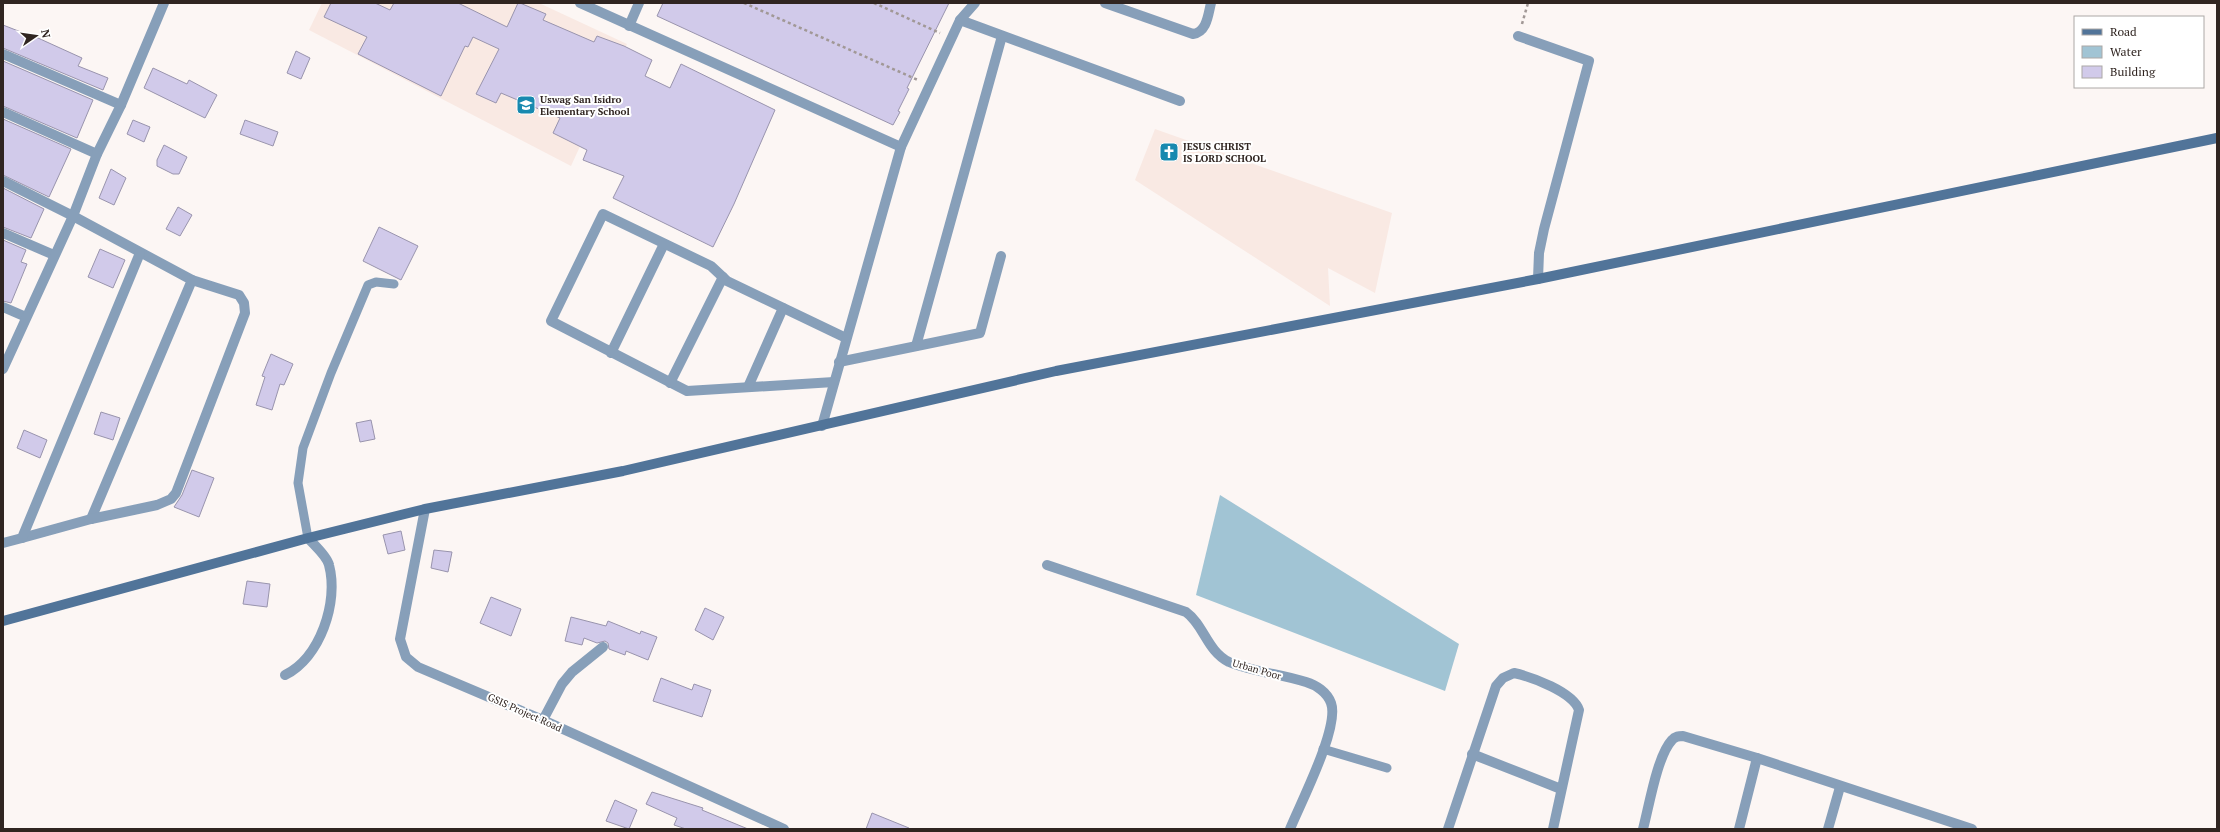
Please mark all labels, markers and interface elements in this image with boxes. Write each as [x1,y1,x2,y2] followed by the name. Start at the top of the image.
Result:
[16,16,56,56] north arrow
[2074,16,2204,88] legend
[2110,24,2137,39] text: Road
[38,28,54,40] text: N
[2110,44,2142,59] text: Water
[2110,64,2156,79] text: Building
[540,93,630,118] place label: Uswag San Isidro Elementary School
[515,94,537,116] school or university icon: Uswag San Isidro Elementary School
[1183,140,1266,165] place label: JESUS CHRIST IS LORD SCHOOL
[1158,141,1180,163] church icon: JESUS CHRIST IS LORD SCHOOL
[1231,656,1283,683] street label: Urban Poor
[486,690,564,735] street label: GSIS Project Road

